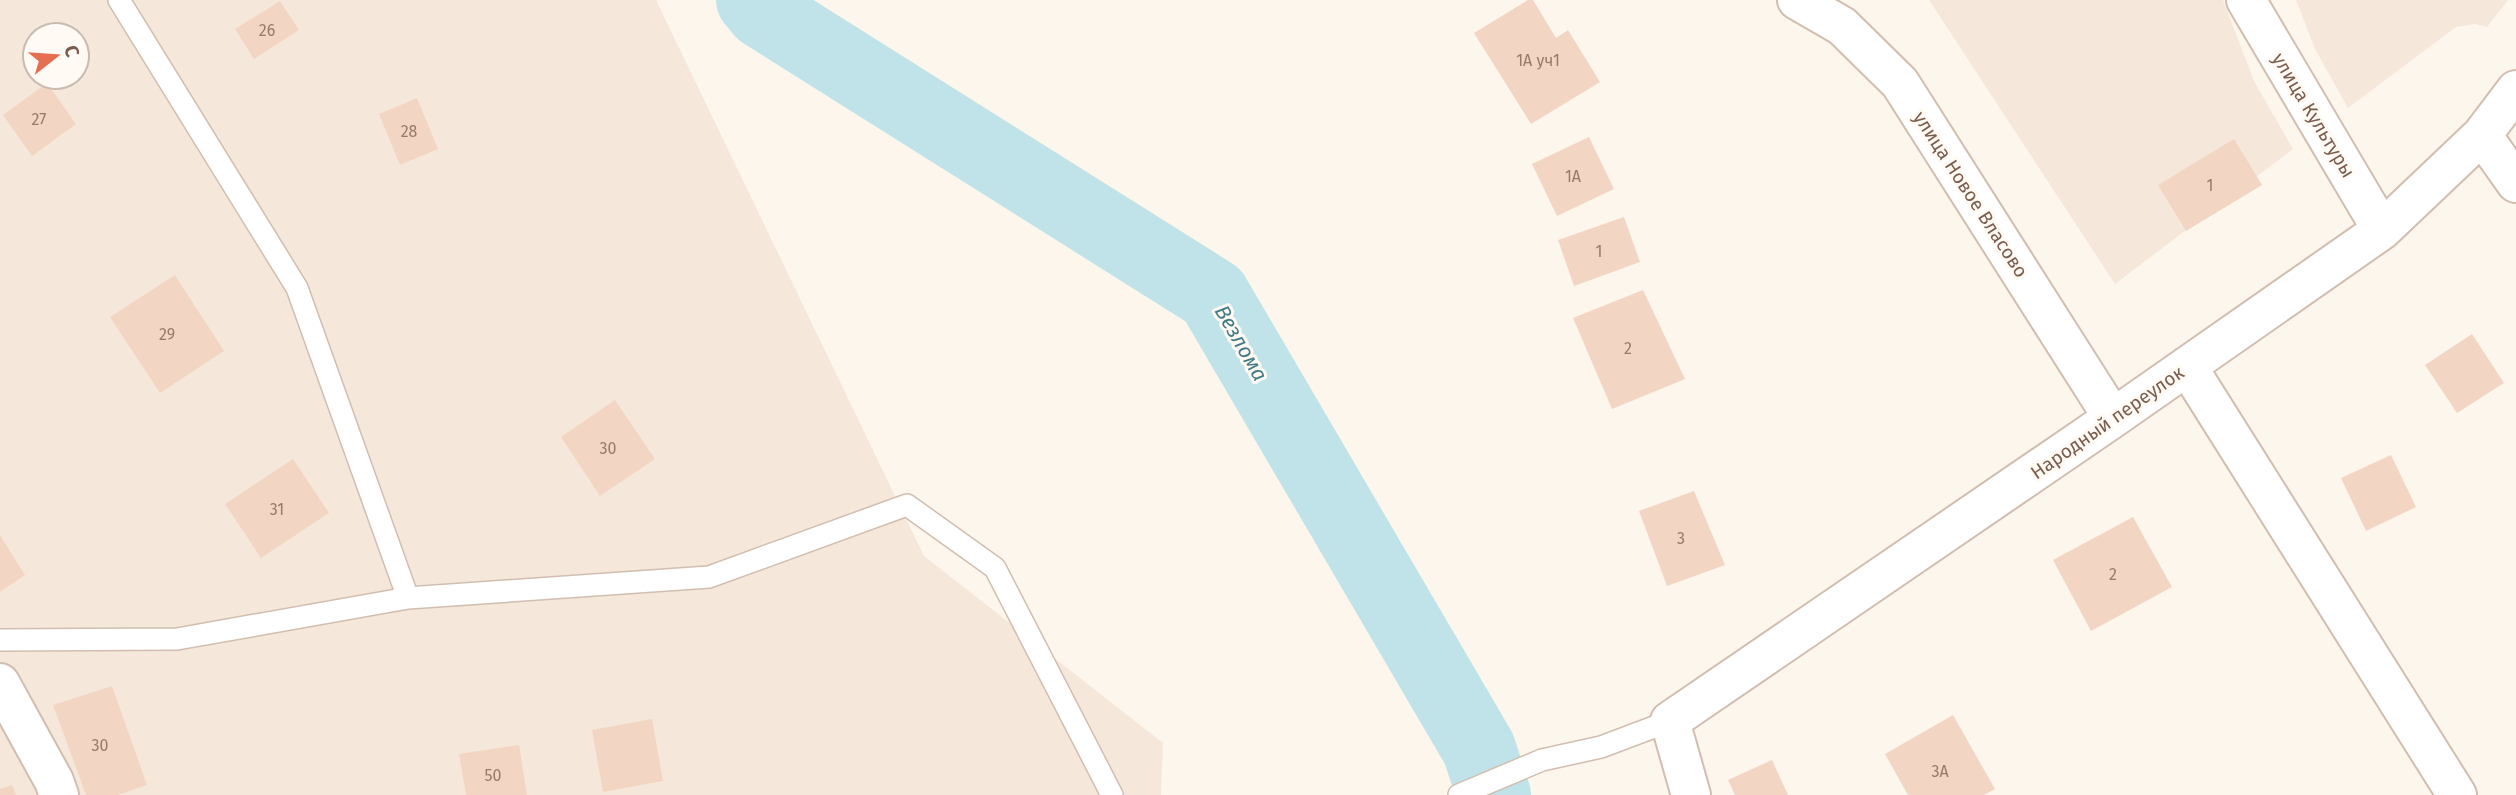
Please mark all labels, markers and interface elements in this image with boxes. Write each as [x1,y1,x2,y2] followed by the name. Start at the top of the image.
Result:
[21,21,91,91] north arrow
[259,21,275,40] house number: 26
[59,43,84,60] text: С
[2267,49,2360,182] street label: улица Культуры
[1516,51,1560,70] house number: 1А уч1
[1908,107,2033,282] street label: улица Новое Власово
[32,110,46,129] house number: 27
[401,122,418,141] house number: 28
[1565,167,1582,186] house number: 1А
[2207,176,2213,195] house number: 1
[1596,242,1602,261] house number: 1
[1209,300,1273,386] water label: Везлома
[159,325,175,344] house number: 29
[1624,339,1632,358] house number: 2
[2026,361,2188,484] street label: Народный переулок
[600,439,617,458] house number: 30
[270,500,284,519] house number: 31
[1677,529,1685,548] house number: 3
[2109,565,2117,584] house number: 2
[92,736,109,755] house number: 30
[1931,762,1949,781] house number: 3А
[485,766,502,785] house number: 50

